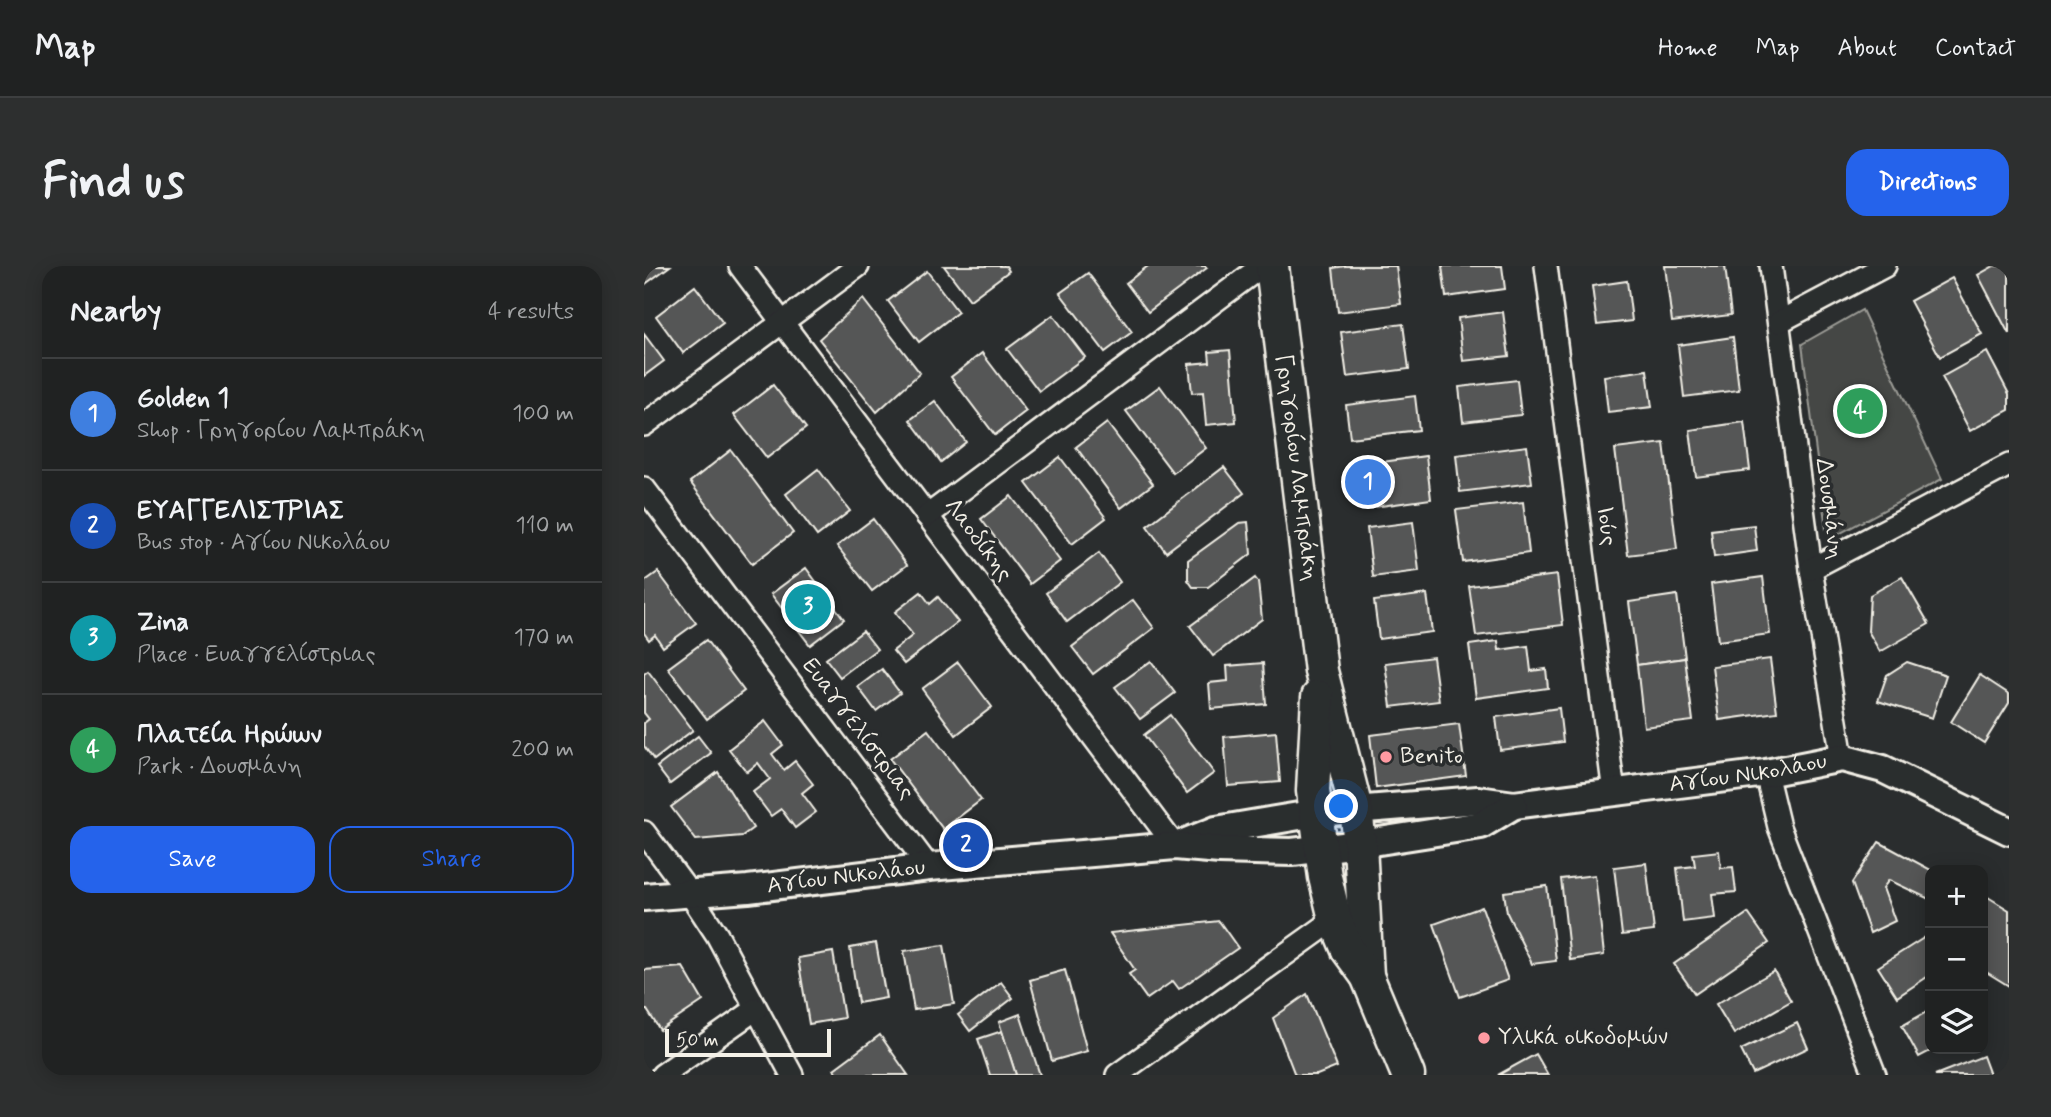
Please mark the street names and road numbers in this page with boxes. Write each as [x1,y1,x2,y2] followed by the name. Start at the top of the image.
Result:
[1268,352,1325,583] street label: Γρηγορίου Λαμπράκη
[1808,457,1850,561] street label: Δουσμάνη
[937,492,1019,588] street label: Λαοδίκης
[1589,504,1623,548] street label: Ιούς
[795,652,921,806] street label: Ευαγγελίστριας
[1667,746,1829,800] street label: Αγίου Νικολάου
[765,853,927,902] street label: Αγίου Νικολάου

